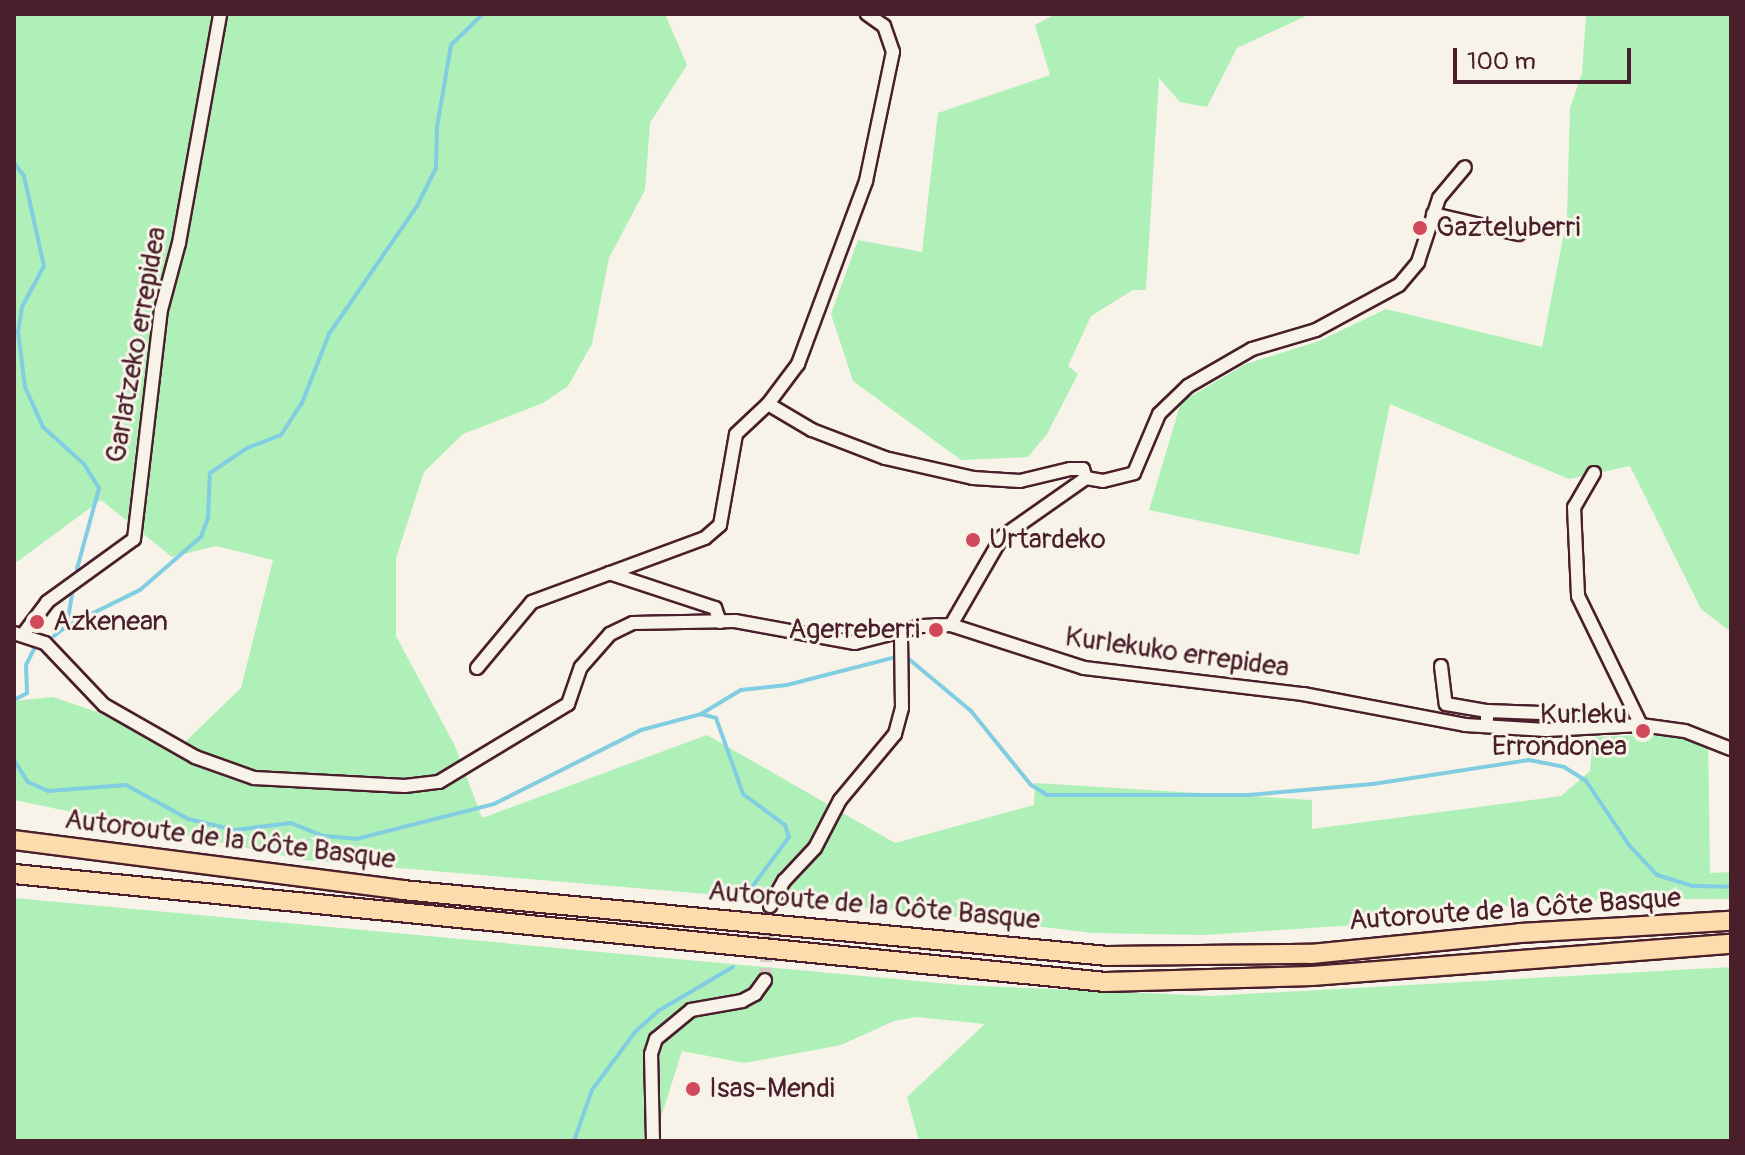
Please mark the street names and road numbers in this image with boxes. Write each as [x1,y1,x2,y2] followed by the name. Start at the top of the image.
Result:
[100,224,174,466] street label: Garlatzeko errepidea
[1063,621,1291,685] street label: Kurlekuko errepidea
[63,803,397,877] street label: Autoroute de la Côte Basque
[707,875,1041,937] street label: Autoroute de la Côte Basque
[1348,882,1682,938] street label: Autoroute de la Côte Basque

